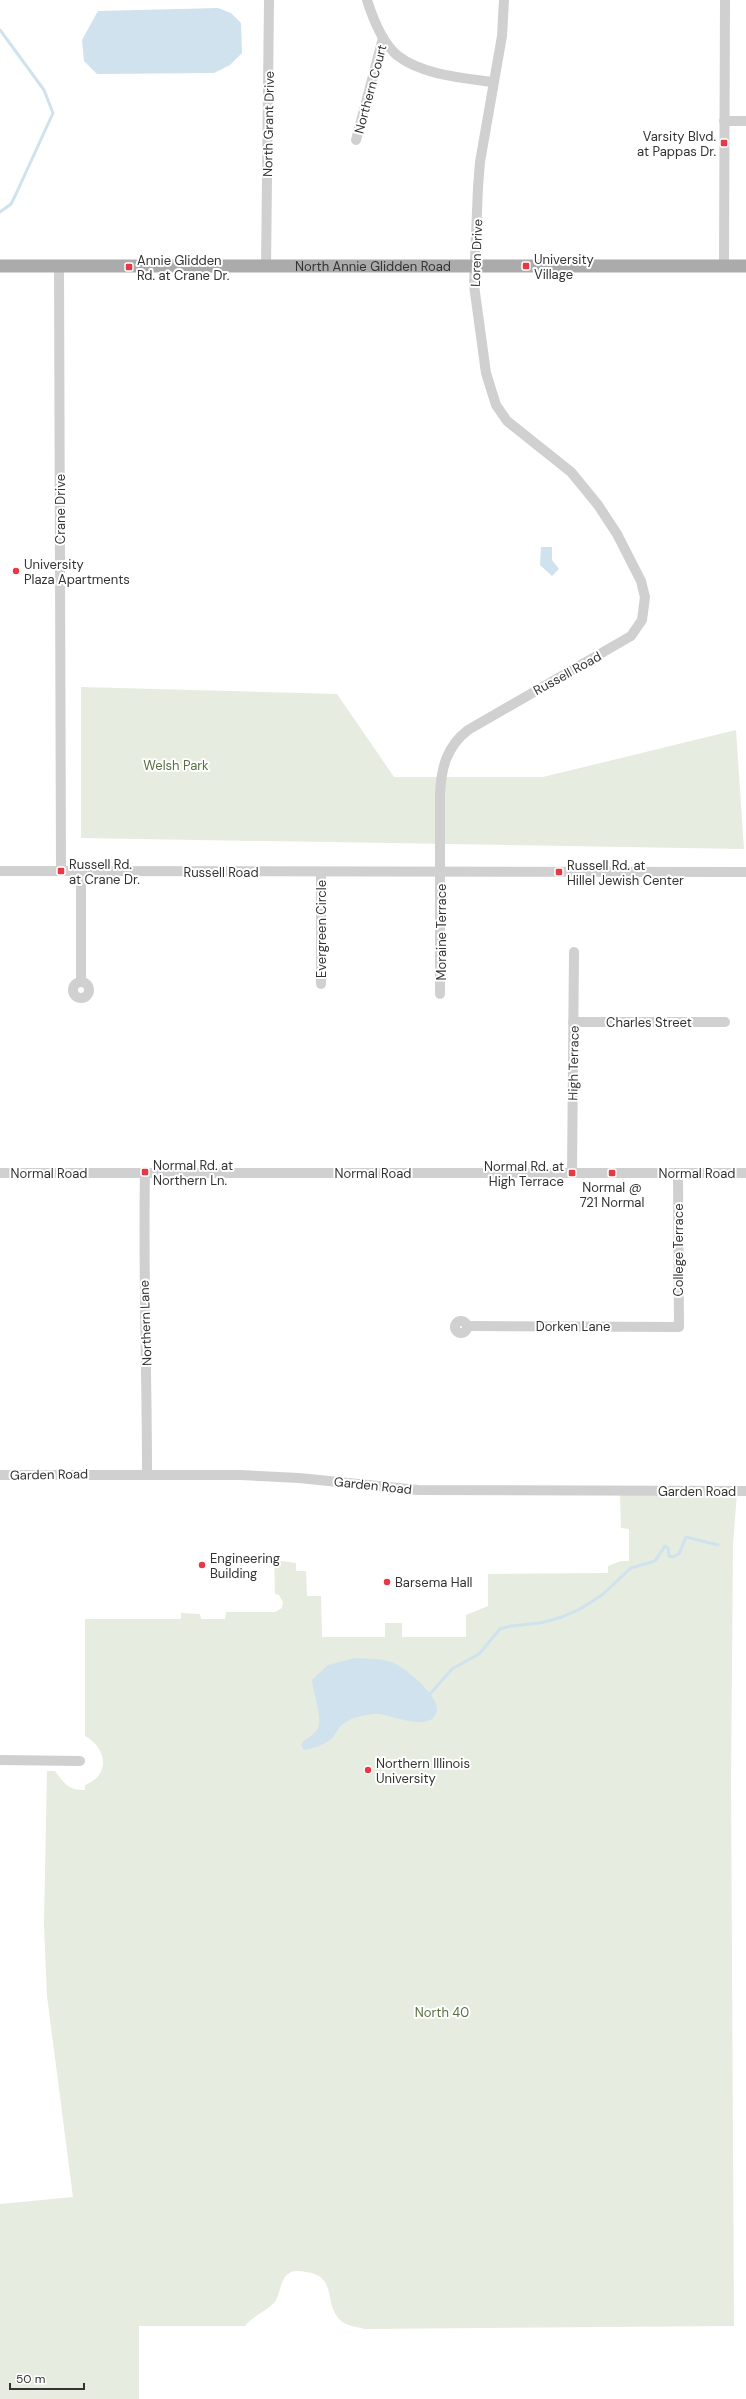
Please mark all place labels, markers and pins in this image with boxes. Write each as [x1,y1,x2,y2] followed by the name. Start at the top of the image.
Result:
[637,128,716,160] place label: Varsity Blvd. at Pappas Dr.
[719,138,729,148] marker: Varsity Blvd. at Pappas Dr.
[534,251,594,283] place label: University Village
[137,252,230,284] place label: Annie Glidden Rd. at Crane Dr.
[521,261,531,271] marker: University Village
[124,262,134,272] marker: Annie Glidden Rd. at Crane Dr.
[24,556,130,588] place label: University Plaza Apartments
[11,566,21,576] marker: University Plaza Apartments
[69,856,140,888] place label: Russell Rd. at Crane Dr.
[567,857,684,889] place label: Russell Rd. at Hillel Jewish Center
[56,866,66,876] marker: Russell Rd. at Crane Dr.
[554,867,564,877] marker: Russell Rd. at Hillel Jewish Center
[153,1157,233,1189] place label: Normal Rd. at Northern Ln.
[484,1158,564,1190] place label: Normal Rd. at High Terrace
[140,1167,150,1177] marker: Normal Rd. at Northern Ln.
[567,1168,577,1178] marker: Normal Rd. at High Terrace
[607,1168,617,1178] marker: Normal @ 721 Normal
[580,1179,644,1211] place label: Normal @ 721 Normal
[210,1550,280,1582] place label: Engineering Building
[197,1560,207,1570] marker: Engineering Building
[395,1574,472,1591] place label: Barsema Hall
[382,1577,392,1587] marker: Barsema Hall
[376,1755,470,1787] place label: Northern Illinois University
[363,1765,373,1775] marker: Northern Illinois University

